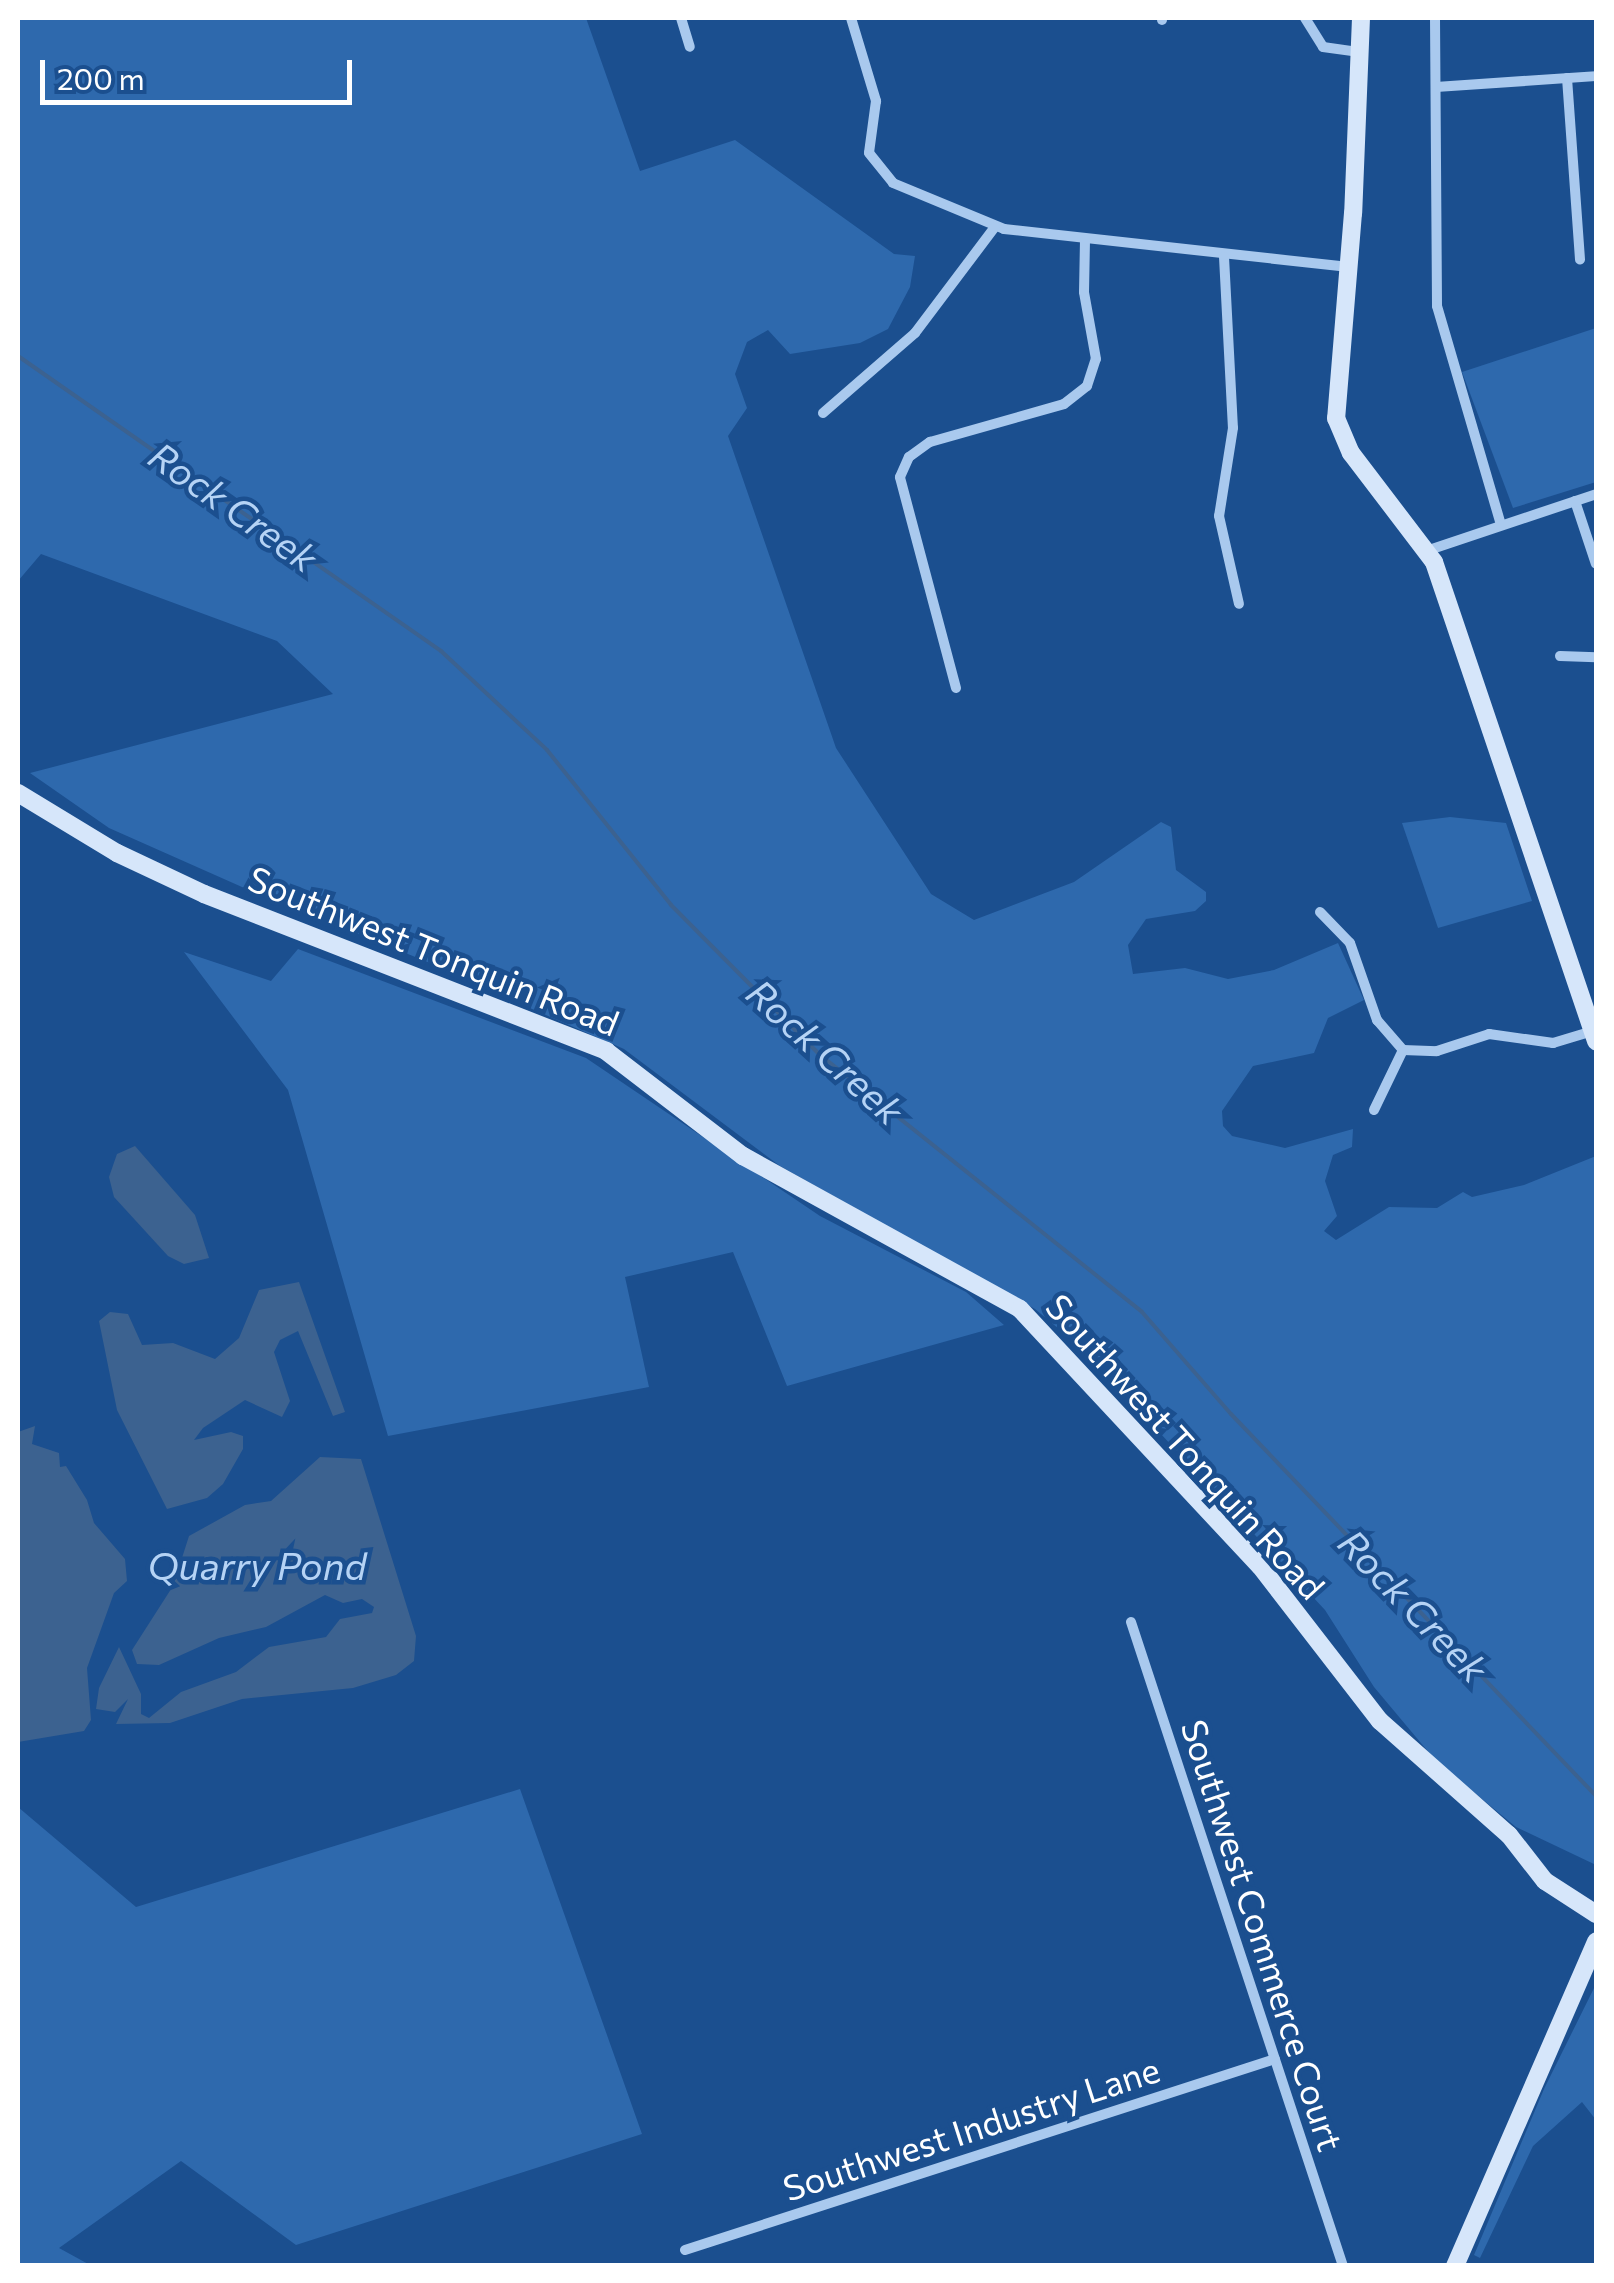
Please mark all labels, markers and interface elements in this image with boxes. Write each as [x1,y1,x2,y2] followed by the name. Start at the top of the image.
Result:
[45,40,358,102] scale bar
[57,59,145,96] text: 200 m
[141,431,327,581] water label: Rock Creek
[243,856,625,1044] street label: Southwest Tonquin Road
[738,969,914,1133] water label: Rock Creek
[1038,1285,1334,1607] street label: Southwest Tonquin Road
[1330,1519,1498,1691] water label: Rock Creek
[147,1542,367,1588] water label: Quarry Pond
[1173,1714,1353,2156] street label: Southwest Commerce Court
[778,2047,1164,2209] street label: Southwest Industry Lane

